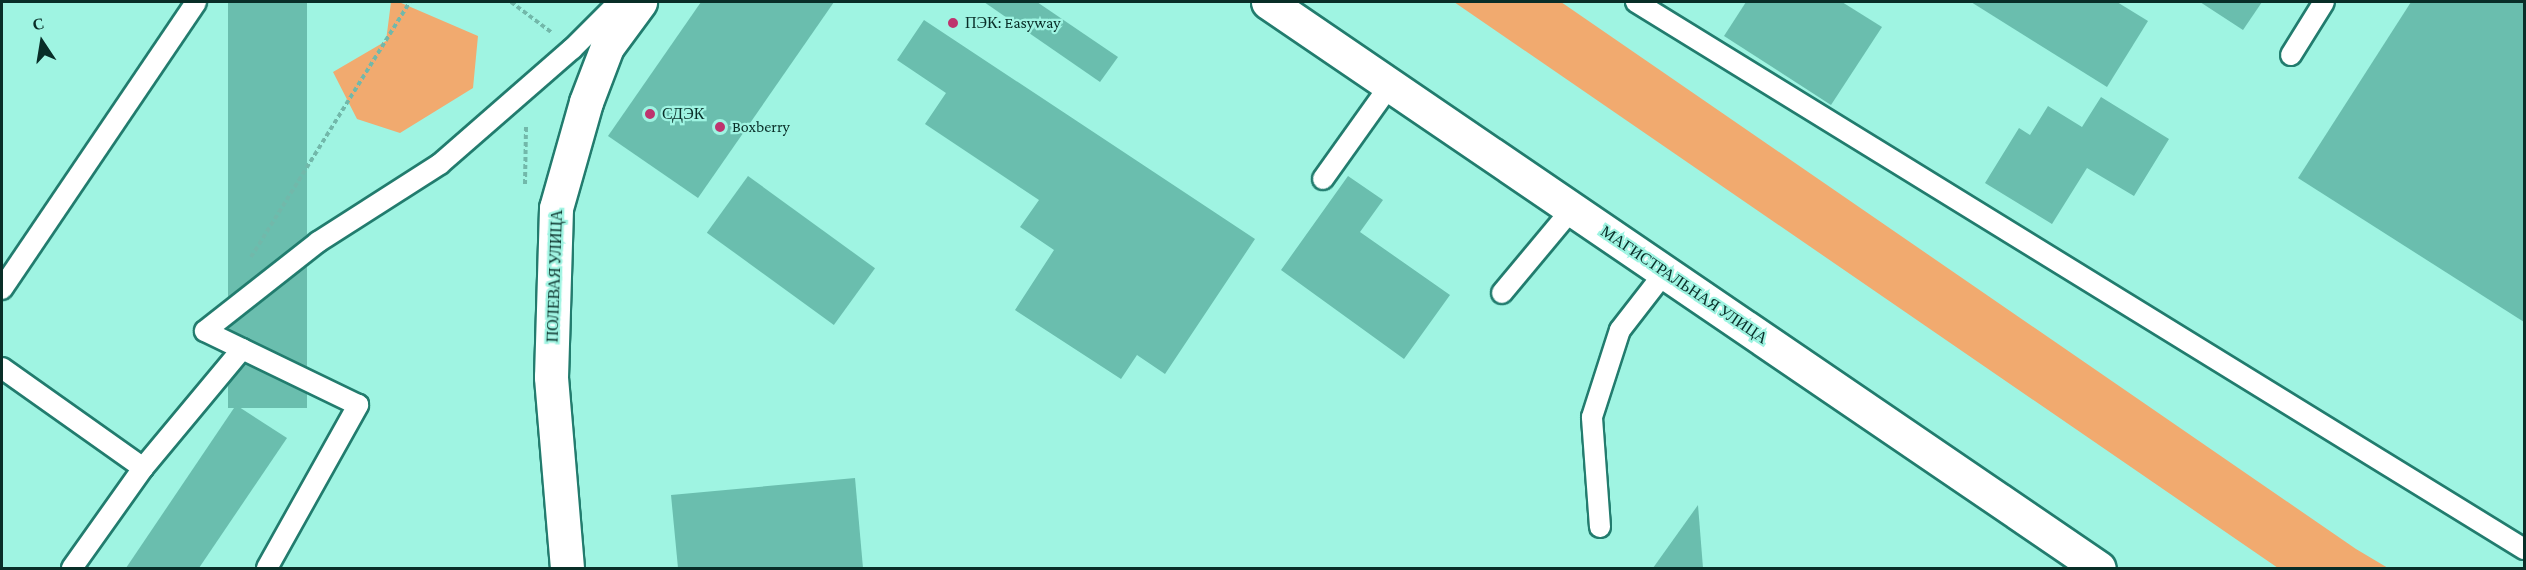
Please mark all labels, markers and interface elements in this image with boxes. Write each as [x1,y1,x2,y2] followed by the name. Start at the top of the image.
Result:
[12,12,72,72] north arrow
[965,13,1061,33] place label: ПЭК: Easyway
[31,14,46,33] text: С
[946,16,960,30] marker: ПЭК: Easyway
[662,104,704,124] place label: СДЭК
[643,107,657,121] marker: СДЭК
[732,117,790,137] place label: Boxberry
[713,120,727,134] marker: Boxberry
[543,209,567,343] street label: ПОЛЕВАЯ УЛИЦА
[1597,222,1771,348] street label: МАГИСТРАЛЬНАЯ УЛИЦА

